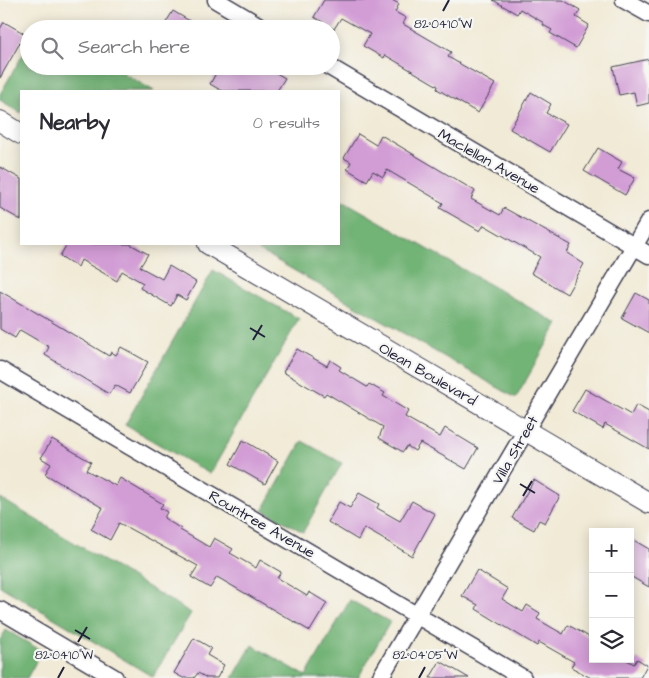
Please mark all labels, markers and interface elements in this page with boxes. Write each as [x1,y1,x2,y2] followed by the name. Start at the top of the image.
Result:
[414,16,473,33] text: 82°04'10"W
[20,20,340,75] search box
[38,34,66,62] icon: search
[78,34,190,61] text: Search here
[40,108,110,137] text: Nearby
[253,112,320,134] text: 0 results
[434,124,544,199] street label: Maclellan Avenue
[375,338,481,411] street label: Olean Boulevard
[487,412,544,489] street label: Villa Street
[205,485,319,563] street label: Rountree Avenue
[589,528,634,663] map controls
[589,528,634,573] button: +
[589,573,634,618] button: −
[589,618,634,663] button: layers
[35,647,94,664] text: 82°04'10"W
[392,647,458,664] text: 82°04'05"W

